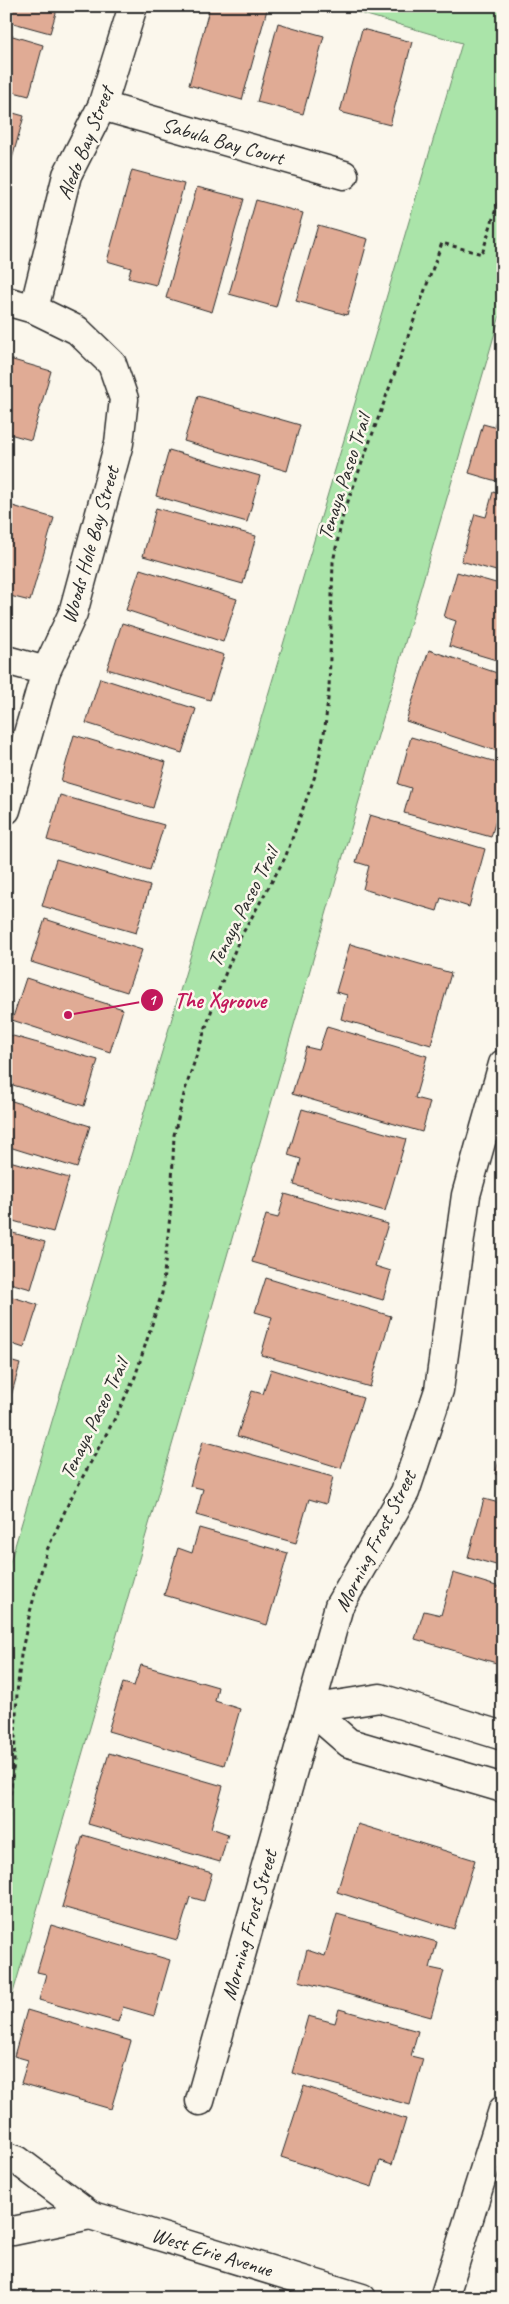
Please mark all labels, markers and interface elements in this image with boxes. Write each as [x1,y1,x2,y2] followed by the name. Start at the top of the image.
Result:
[51,80,120,203] street label: Aledo Bay Street
[159,111,289,171] street label: Sabula Bay Court
[311,408,378,543] street label: Tenaya Paseo Trail
[55,462,125,626] street label: Woods Hole Bay Street
[202,840,286,971] street label: Tenaya Paseo Trail
[139,981,276,1018] callout: The Xgroove
[174,987,268,1015] text: The Xgroove
[149,991,158,1010] text: 1
[54,1352,136,1483] street label: Tenaya Paseo Trail
[328,1464,423,1616] street label: Morning Frost Street
[215,1845,283,2003] street label: Morning Frost Street
[149,2221,276,2283] street label: West Erie Avenue

